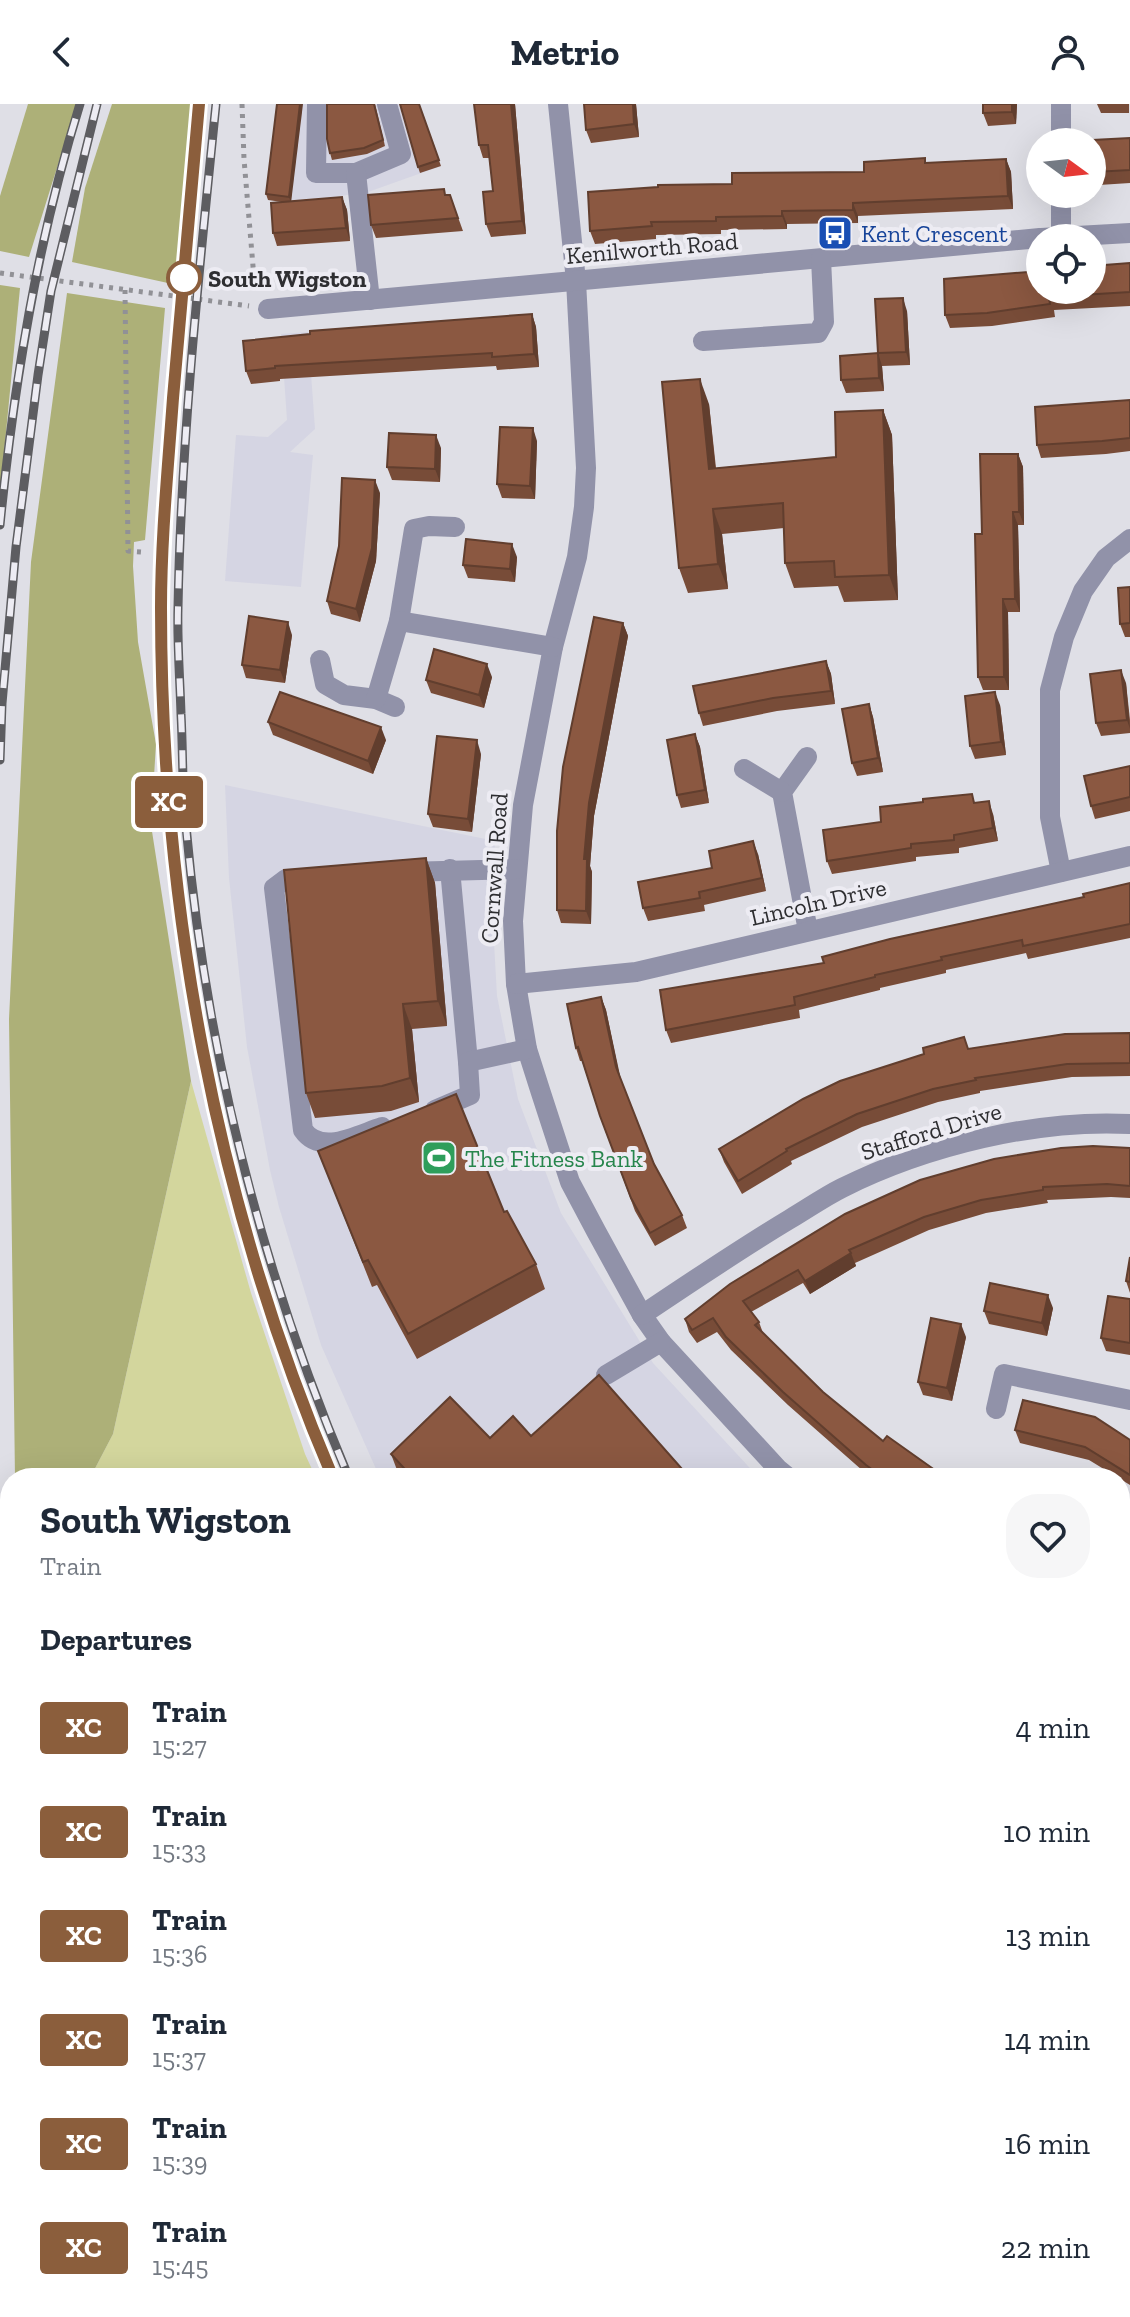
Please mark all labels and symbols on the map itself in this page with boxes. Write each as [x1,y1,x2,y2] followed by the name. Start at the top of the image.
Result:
[1026,128,1106,208] north arrow
[816,214,854,252] bus stop icon: Kent Crescent
[861,219,1008,248] place label: Kent Crescent
[565,226,739,270] street label: Kenilworth Road
[167,261,201,295] marker: South Wigston
[208,264,366,293] place label: South Wigston
[133,776,205,828] line badge: XC
[474,792,514,944] street label: Cornwall Road
[747,872,889,932] street label: Lincoln Drive
[857,1096,1005,1166] street label: Stafford Drive
[420,1139,458,1177] sports icon: The Fitness Bank
[465,1144,643,1173] place label: The Fitness Bank

